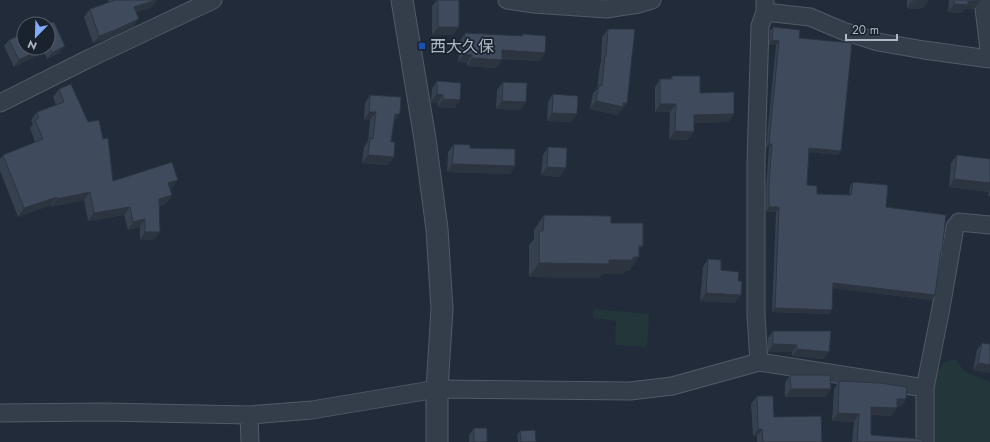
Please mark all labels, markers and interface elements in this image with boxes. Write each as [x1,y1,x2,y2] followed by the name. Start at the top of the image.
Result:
[16,16,56,56] north arrow
[846,16,897,42] scale bar
[852,21,879,39] text: 20 m
[430,35,494,58] place label: 西大久保
[25,36,39,54] text: N
[417,41,427,51] marker: 西大久保

